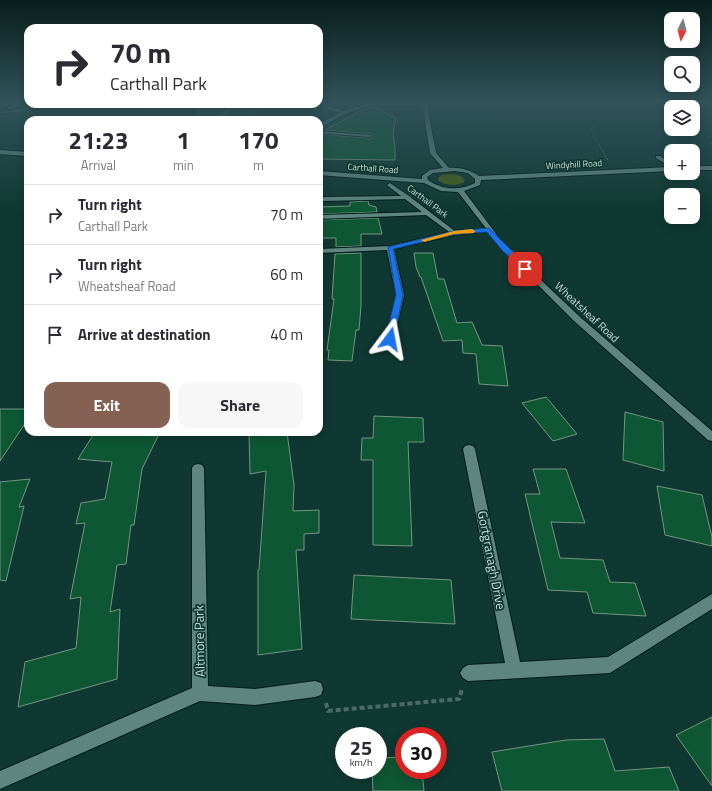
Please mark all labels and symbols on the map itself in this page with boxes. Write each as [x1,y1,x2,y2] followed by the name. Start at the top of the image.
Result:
[664,12,700,48] north arrow
[546,156,603,172] street label: Windyhill Road
[347,160,399,176] street label: Carthall Road
[405,181,452,221] street label: Carthall Park
[508,252,542,286] pin
[551,278,623,346] street label: Wheatsheaf Road
[369,318,411,360] position arrow
[473,509,511,611] street label: Gortgranagh Drive
[188,605,210,677] street label: Altmore Park
[395,727,447,779] speed limit sign: 30

